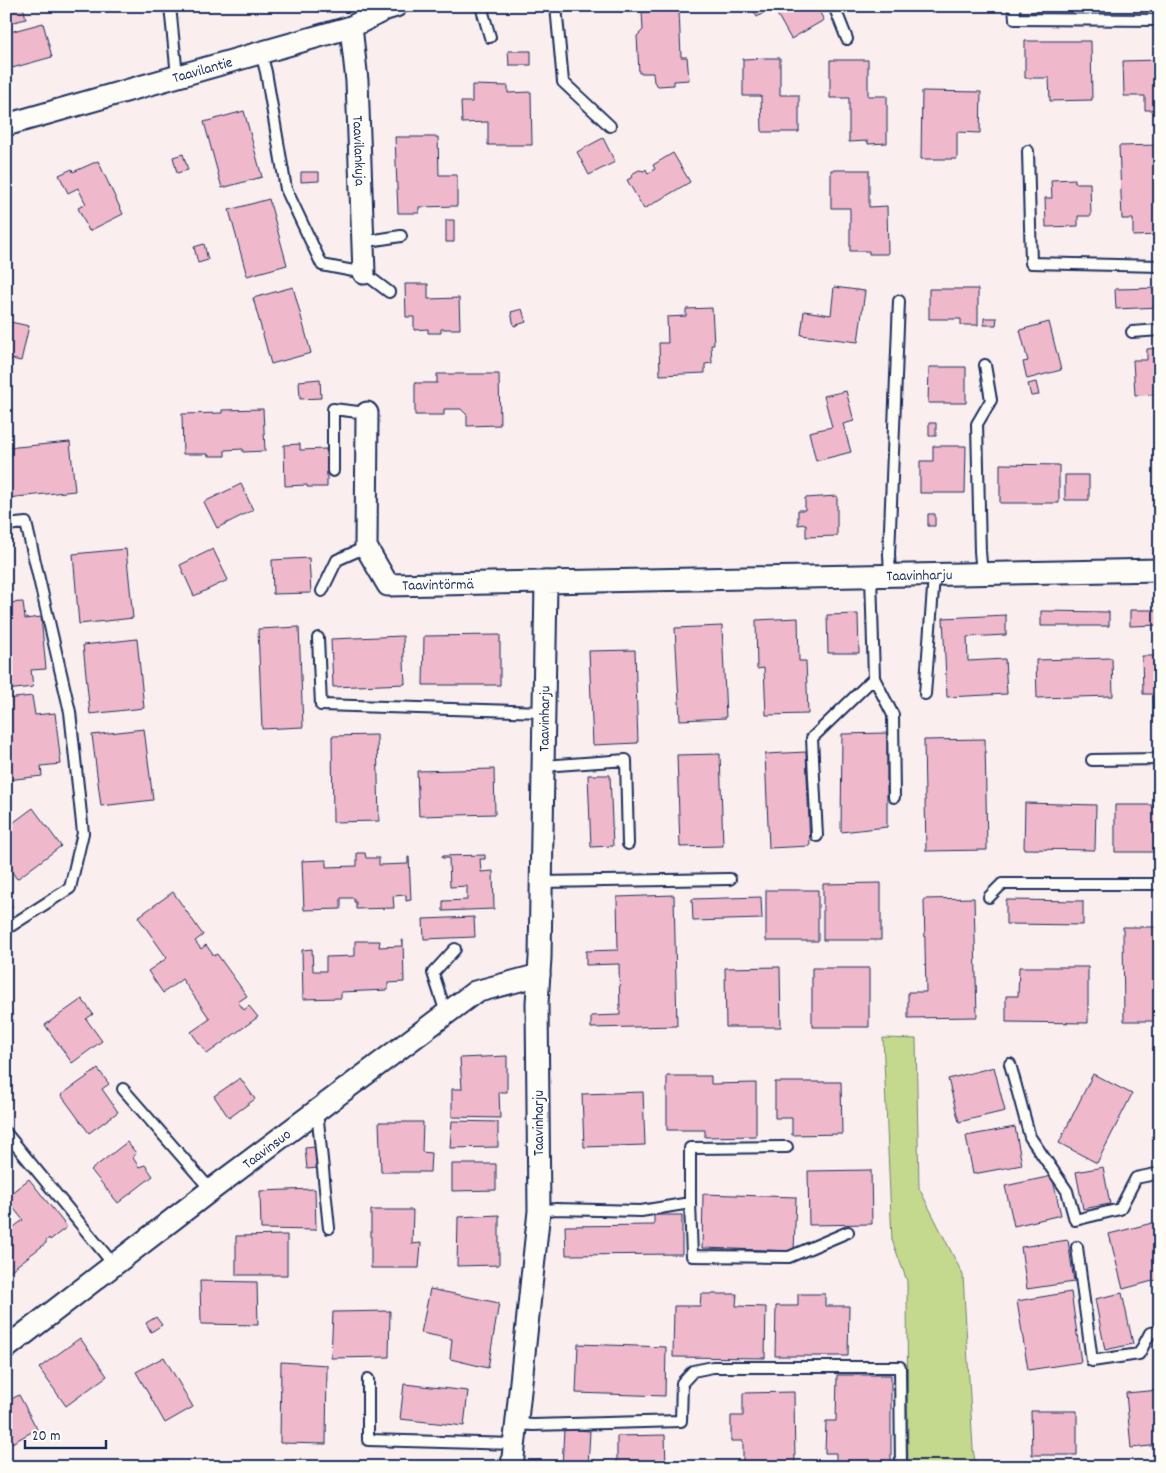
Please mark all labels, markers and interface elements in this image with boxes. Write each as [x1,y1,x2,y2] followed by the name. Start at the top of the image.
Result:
[170,52,236,90] street label: Taavilantie
[345,115,370,187] street label: Taavilankuja
[886,565,953,588] street label: Taavinharju
[402,574,475,598] street label: Taavintörmä
[534,685,557,752] street label: Taavinharju
[529,1090,551,1156] street label: Taavinharju
[239,1124,297,1176] street label: Taavinsuo
[25,1418,106,1450] scale bar
[32,1426,60,1448] text: 20 m

